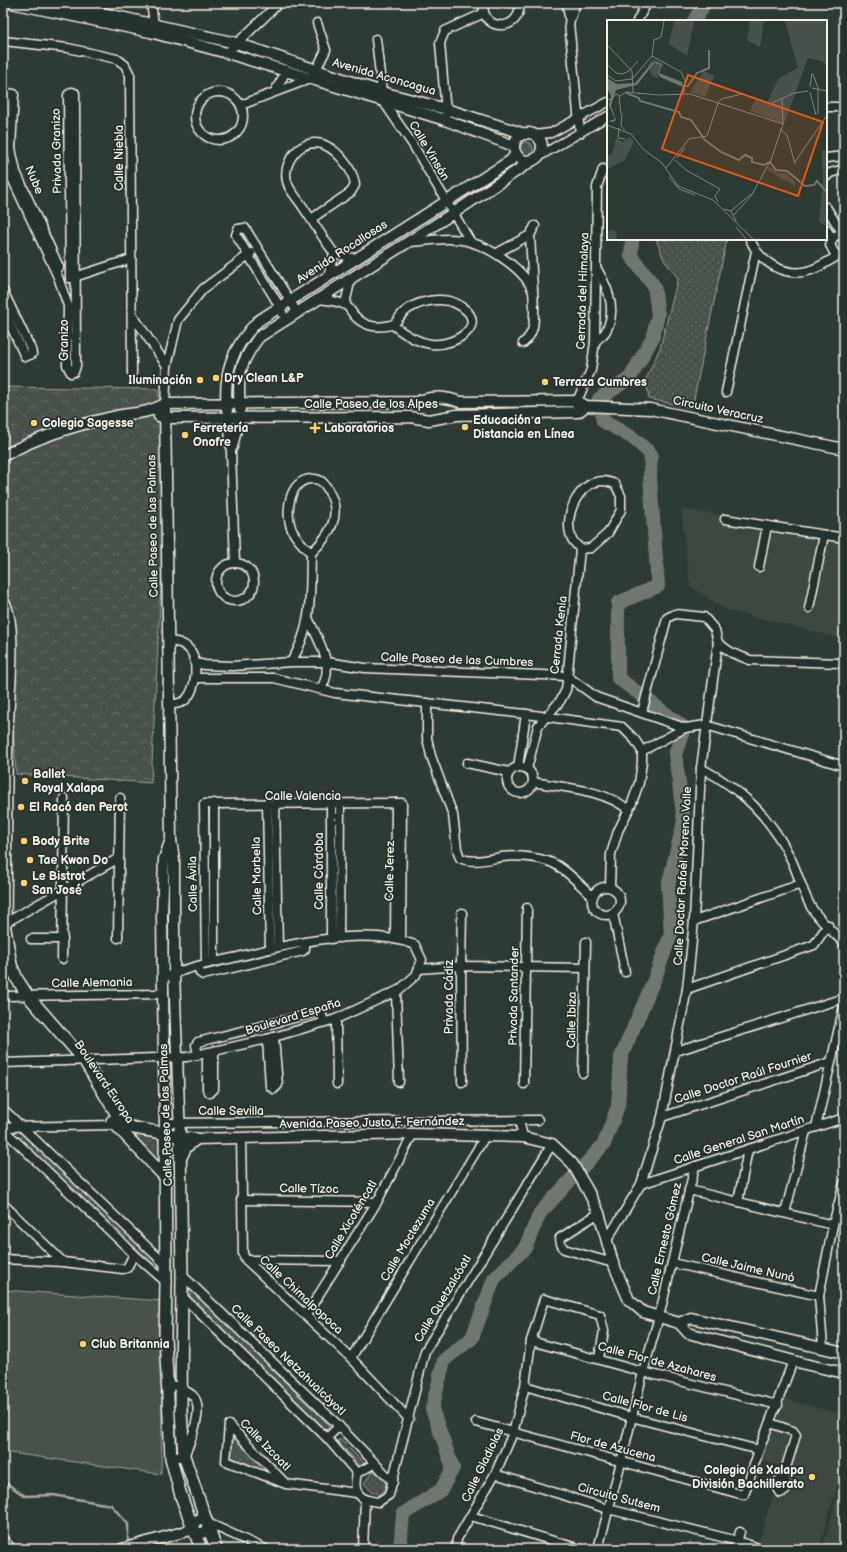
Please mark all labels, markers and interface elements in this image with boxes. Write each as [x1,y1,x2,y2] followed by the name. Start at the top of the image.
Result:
[607,20,827,240] inset map
[331,55,438,99] street label: Avenida Aconcagua
[49,108,65,194] street label: Privada Granizo
[405,118,453,184] street label: Calle Vinsón
[112,125,127,191] street label: Calle Niebla
[21,163,47,197] street label: Nube
[294,217,390,287] street label: Avenida Rocallosas
[573,232,593,350] street label: Cerrada del Himalaya
[57,319,72,361] street label: Granizo
[224,371,304,386] place label: Dry Clean L&P
[128,373,192,388] place label: Iluminación
[211,373,221,383] marker: Dry Clean L&P
[195,375,205,385] marker: Iluminación
[553,375,647,390] place label: Terraza Cumbres
[540,377,550,387] marker: Terraza Cumbres
[671,393,765,427] street label: Circuito Veracruz
[304,397,438,412] street label: Calle Paseo de los Alpes
[473,413,575,442] place label: Educación a Distancia en Línea
[42,416,134,431] place label: Colegio Sagesse
[29,418,39,428] marker: Colegio Sagesse
[193,421,248,450] place label: Ferretería Onofre
[324,421,394,436] place label: Laboratorios
[309,422,321,434] marker: Laboratorios
[460,422,470,432] marker: Educación a Distancia en Línea
[180,430,190,440] marker: Ferretería Onofre
[144,454,162,598] street label: Calle Paseo de las Palmas
[547,595,571,675] street label: Cerrada Kenia
[380,650,534,670] street label: Calle Paseo de las Cumbres
[33,767,104,796] place label: Ballet Royal Xalapa
[20,776,30,786] marker: Ballet Royal Xalapa
[671,786,695,966] street label: Calle Doctor Rafaél Moreno Valle
[265,789,341,804] street label: Calle Valencia
[29,800,128,815] place label: El Racó den Perot
[16,802,26,812] marker: El Racó den Perot
[312,832,327,910] street label: Calle Córdoba
[32,834,90,849] place label: Body Brite
[19,836,29,846] marker: Body Brite
[249,836,265,915] street label: Calle Marbella
[382,840,398,901] street label: Calle Jerez
[38,853,108,868] place label: Tae Kwon Do
[25,855,35,865] marker: Tae Kwon Do
[183,856,201,912] street label: Calle Ávila
[32,869,86,898] place label: Le Bistrot San José
[19,878,29,888] marker: Le Bistrot San José
[506,946,522,1046] street label: Privada Santander
[442,960,457,1034] street label: Privada Cádiz
[51,975,133,991] street label: Calle Alemania
[564,991,580,1048] street label: Calle Ibiza
[243,995,343,1039] street label: Boulevard España
[71,1038,137,1126] street label: Boulevard Europa
[156,1043,176,1187] street label: Calle Paseo de las Palmas
[672,1048,814,1107] street label: Calle Doctor Raúl Fournier
[198,1104,264,1119] street label: Calle Sevilla
[672,1112,806,1168] street label: Calle General San Martín
[279,1114,465,1132] street label: Avenida Paseo Justo F. Fernández
[321,1178,381,1262] street label: Calle Xicoténcatl
[279,1181,339,1197] street label: Calle Tízoc
[645,1181,685,1297] street label: Calle Ernesto Gómez
[377,1196,439,1284] street label: Calle Moctezuma
[700,1250,796,1286] street label: Calle Jaime Nunó
[256,1252,346,1338] street label: Calle Chimalpopoca
[411,1253,475,1345] street label: Calle Quetzalcóatl
[227,1301,349,1419] street label: Calle Paseo Netzahualcóyotl
[91,1337,170,1352] place label: Club Britannia
[78,1339,88,1349] marker: Club Britannia
[596,1339,718,1385] street label: Calle Flor de Azahares
[601,1388,689,1426] street label: Calle Flor de Lis
[236,1416,294,1474] street label: Calle Izcoatl
[458,1425,508,1505] street label: Calle Gladiolas
[568,1428,658,1466] street label: Flor de Azucena
[692,1463,804,1492] place label: Colegio de Xalapa División Bachillerato
[807,1472,817,1482] marker: Colegio de Xalapa División Bachillerato
[576,1480,662,1516] street label: Circuito Sutsem

